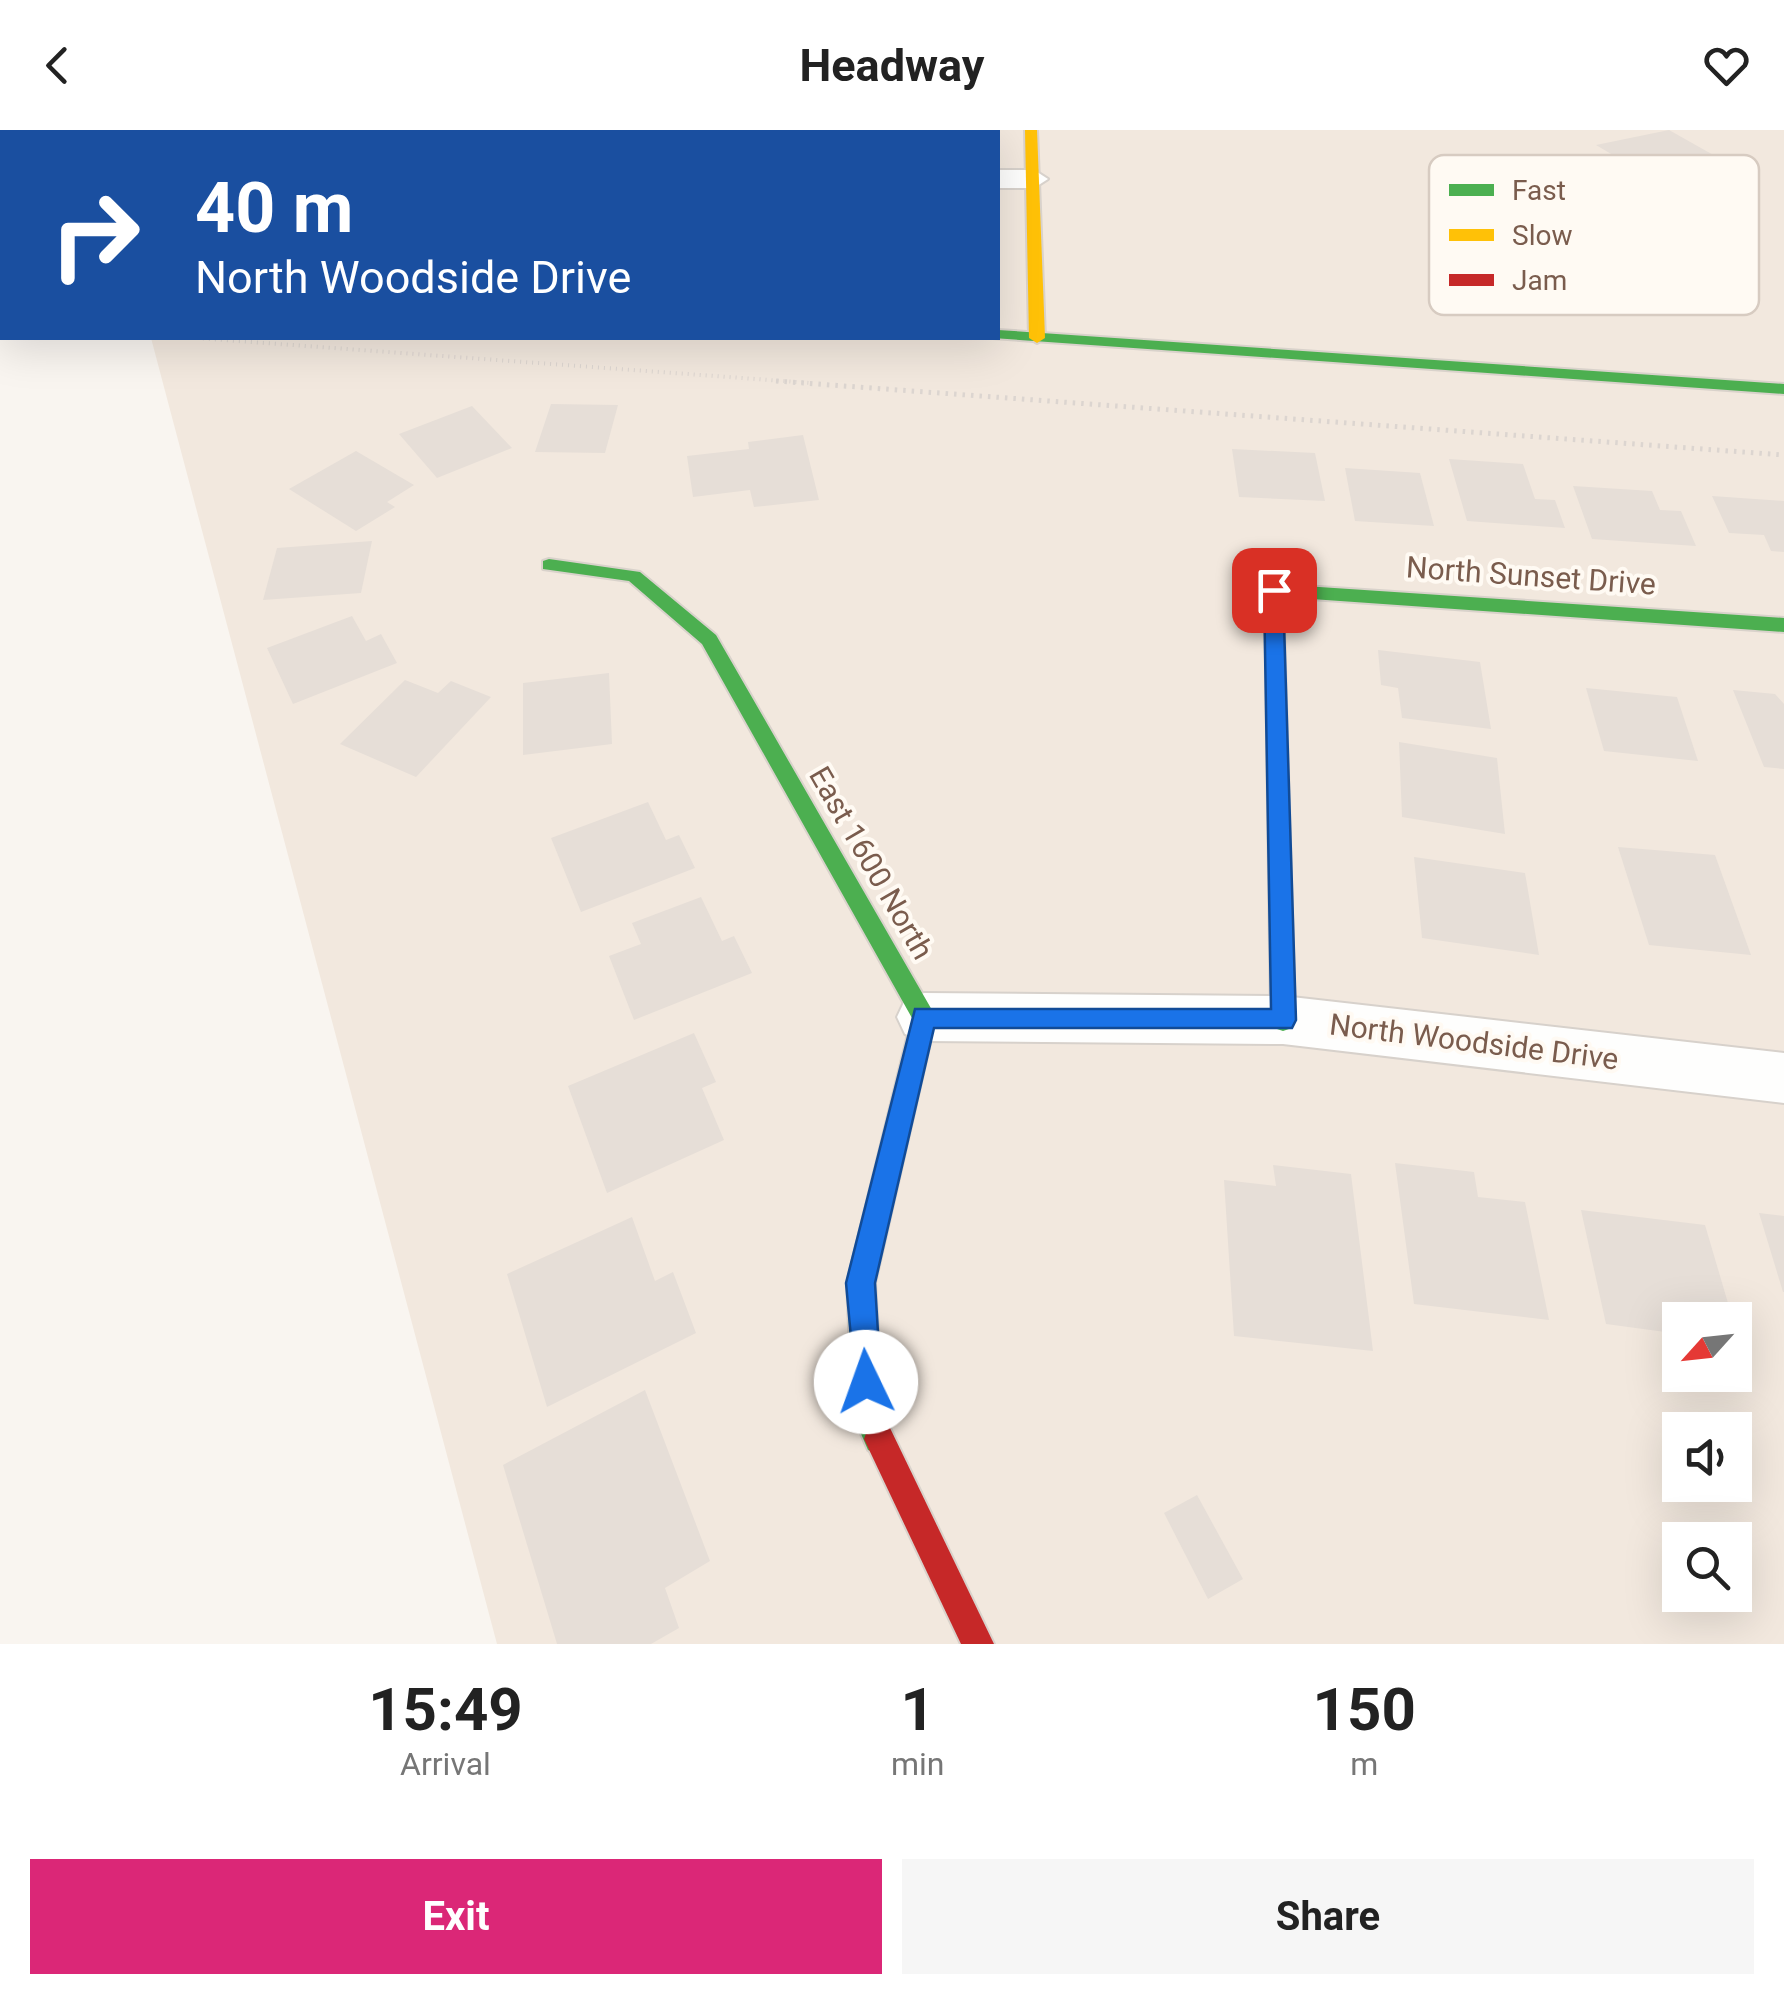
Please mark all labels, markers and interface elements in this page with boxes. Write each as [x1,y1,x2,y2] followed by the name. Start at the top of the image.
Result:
[30,38,85,93] icon: back
[1699,38,1754,93] icon: heart
[800,39,984,92] text: Headway
[1429,155,1759,315] legend
[195,167,353,249] text: 40 m
[30,170,160,300] icon: right
[1512,174,1566,207] text: Fast
[1512,219,1572,252] text: Slow
[195,251,631,304] text: North Woodside Drive
[1512,264,1567,297] text: Jam
[1232,548,1317,633] pin
[1405,549,1657,602] street label: North Sunset Drive
[1247,563,1302,618] icon: arrive
[802,760,941,965] street label: East 1600 North
[1328,1006,1621,1077] street label: North Woodside Drive
[1662,1302,1752,1392] north arrow
[1662,1302,1752,1612] map controls
[814,1330,918,1434] position arrow
[1662,1412,1752,1502] button: sound
[1662,1522,1752,1612] button: search
[368,1674,523,1745] text: 15:49
[900,1674,935,1745] text: 1
[1313,1674,1416,1745] text: 150
[400,1745,491,1783] text: Arrival
[891,1745,944,1783] text: min
[1350,1745,1378,1783] text: m
[30,1859,882,1974] button: Exit
[902,1859,1754,1974] button: Share

